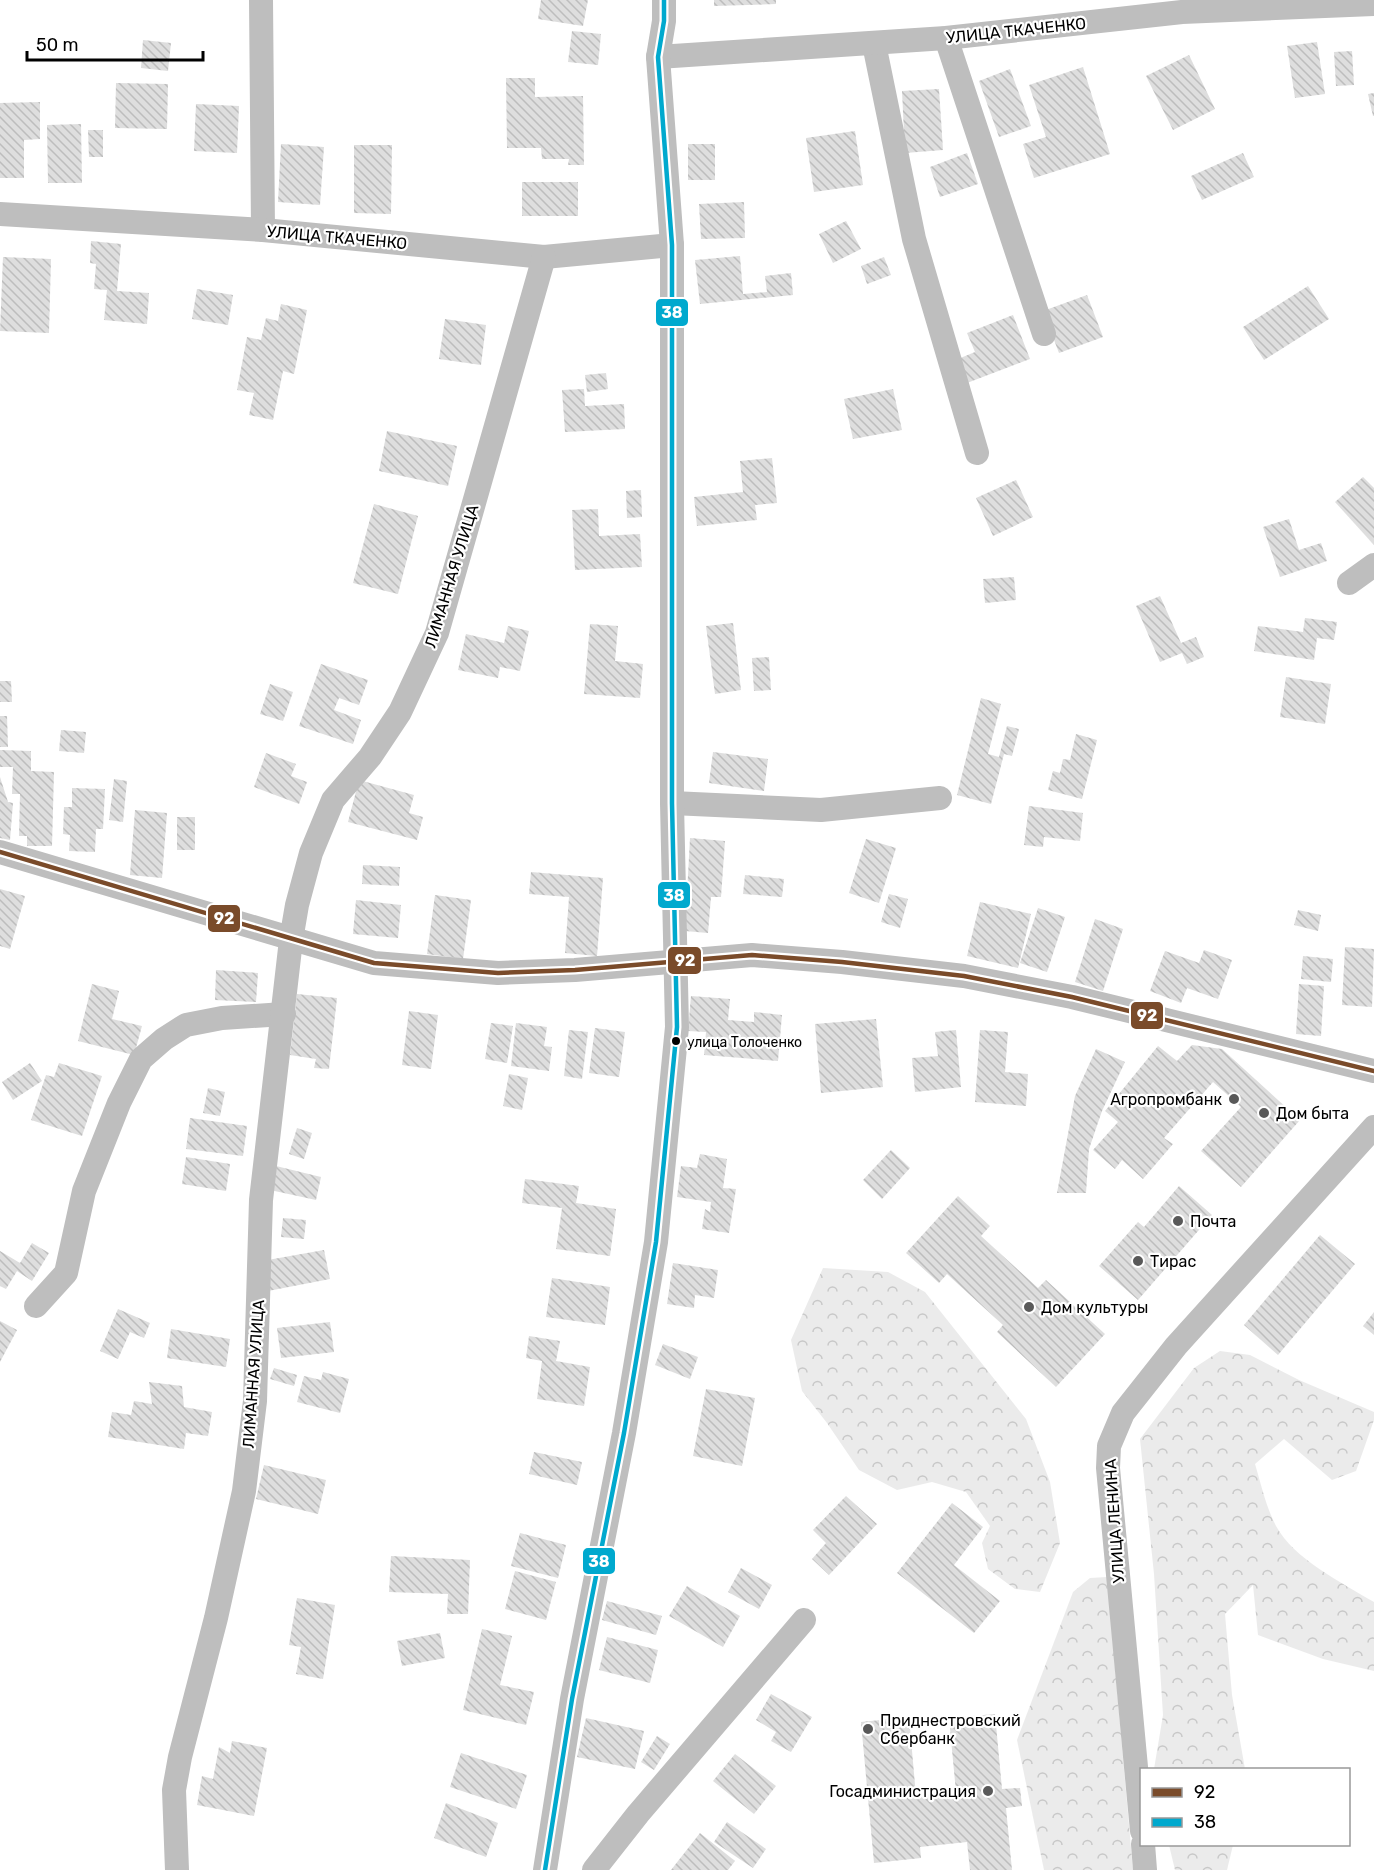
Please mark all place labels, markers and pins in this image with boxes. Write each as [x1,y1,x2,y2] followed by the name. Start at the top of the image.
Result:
[687,1034,802,1051] place label: улица Толоченко
[670,1035,682,1047] marker: улица Толоченко
[1110,1090,1222,1109] place label: Агропромбанк
[1227,1092,1241,1106] marker: Агропромбанк
[1276,1104,1349,1123] place label: Дом быта
[1257,1106,1271,1120] marker: Дом быта
[1190,1212,1236,1231] place label: Почта
[1171,1214,1185,1228] marker: Почта
[1150,1252,1196,1271] place label: Тирас
[1131,1254,1145,1268] marker: Тирас
[1041,1298,1148,1317] place label: Дом культуры
[1022,1300,1036,1314] marker: Дом культуры
[880,1711,1021,1748] place label: Приднестровский Сбербанк
[861,1722,875,1736] marker: Приднестровский Сбербанк
[829,1782,976,1801] place label: Госадминистрация
[981,1784,995,1798] marker: Госадминистрация

